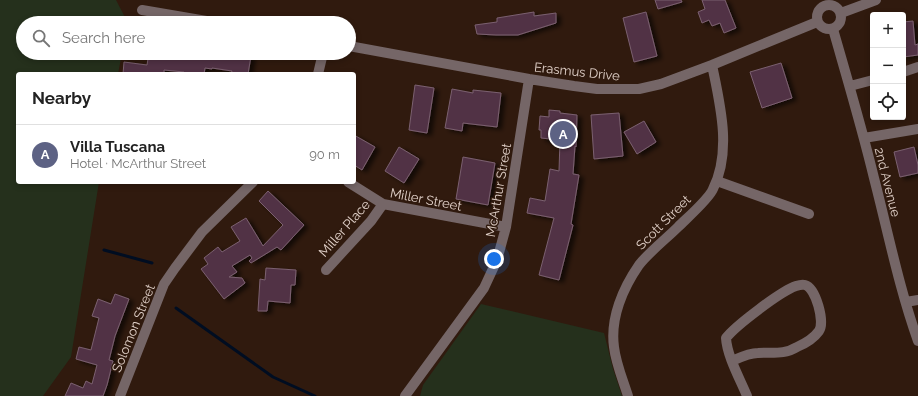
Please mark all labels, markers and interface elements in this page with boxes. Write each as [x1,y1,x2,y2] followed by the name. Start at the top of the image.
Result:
[870,12,906,120] map controls
[870,12,906,48] button: +
[16,16,356,60] search box
[30,27,52,49] icon: search
[62,29,145,47] text: Search here
[870,48,906,84] button: −
[533,60,621,83] street label: Erasmus Drive
[870,84,906,120] button: locate
[32,88,91,108] text: Nearby
[550,119,576,149] pin: A
[70,138,165,156] text: Villa Tuscana
[483,141,514,238] street label: McArthur Street
[872,146,903,219] street label: 2nd Avenue
[41,147,49,162] text: A
[309,147,340,162] text: 90 m
[70,156,206,171] text: Hotel · McArthur Street
[389,185,464,214] street label: Miller Street
[633,192,694,253] street label: Scott Street
[316,197,373,260] street label: Miller Place
[484,249,504,269] your location
[109,281,158,374] street label: Solomon Street

